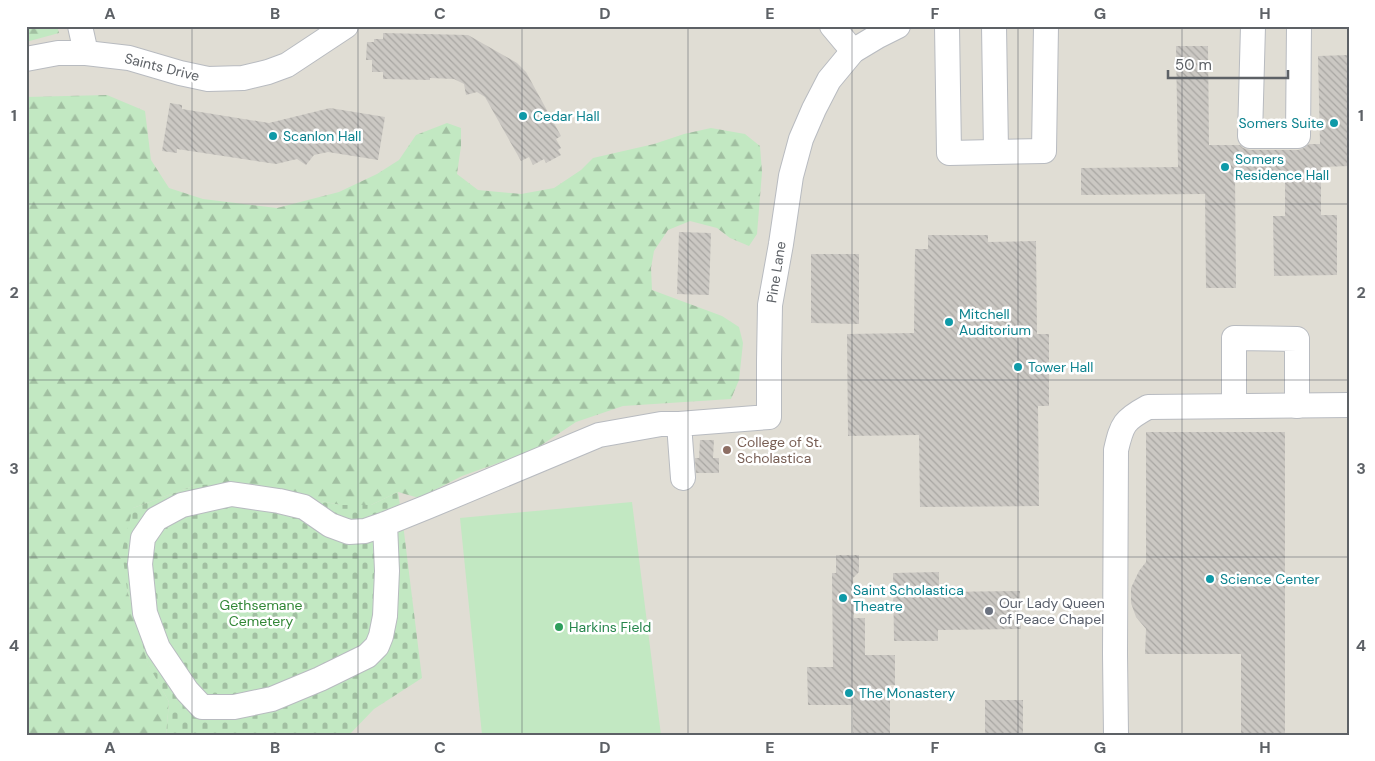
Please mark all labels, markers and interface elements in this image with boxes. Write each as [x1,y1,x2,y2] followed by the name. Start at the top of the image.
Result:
[104,3,116,24] text: A
[270,3,280,24] text: B
[434,3,446,24] text: C
[599,3,611,24] text: D
[765,3,775,24] text: E
[931,3,940,24] text: F
[1094,3,1106,24] text: G
[1259,3,1271,24] text: H
[1168,48,1288,80] scale bar
[123,49,201,85] street label: Saints Drive
[1175,55,1212,75] text: 50 m
[11,105,17,126] text: 1
[1358,105,1364,126] text: 1
[533,107,600,125] place label: Cedar Hall
[517,110,529,122] marker: Cedar Hall
[1238,114,1324,132] place label: Somers Suite
[1328,117,1340,129] marker: Somers Suite
[283,127,361,145] place label: Scanlon Hall
[267,130,279,142] marker: Scanlon Hall
[1235,150,1329,184] place label: Somers Residence Hall
[1219,161,1231,173] marker: Somers Residence Hall
[762,240,790,304] street label: Pine Lane
[9,282,19,303] text: 2
[1356,282,1366,303] text: 2
[959,305,1031,339] place label: Mitchell Auditorium
[943,316,955,328] marker: Mitchell Auditorium
[1028,358,1093,376] place label: Tower Hall
[1012,361,1024,373] marker: Tower Hall
[737,433,822,467] place label: College of St. Scholastica
[721,444,733,456] marker: College of St. Scholastica
[9,458,19,479] text: 3
[1356,458,1366,479] text: 3
[1220,570,1320,588] place label: Science Center
[1204,573,1216,585] marker: Science Center
[853,581,964,615] place label: Saint Scholastica Theatre
[837,592,849,604] marker: Saint Scholastica Theatre
[999,594,1105,628] place label: Our Lady Queen of Peace Chapel
[220,596,303,630] park label: Gethsemane Cemetery
[983,605,995,617] marker: Our Lady Queen of Peace Chapel
[569,618,651,636] place label: Harkins Field
[553,621,565,633] marker: Harkins Field
[9,635,19,656] text: 4
[1356,635,1366,656] text: 4
[859,684,955,702] place label: The Monastery
[843,687,855,699] marker: The Monastery
[104,737,116,758] text: A
[270,737,280,758] text: B
[434,737,446,758] text: C
[599,737,611,758] text: D
[765,737,775,758] text: E
[931,737,940,758] text: F
[1094,737,1106,758] text: G
[1259,737,1271,758] text: H

